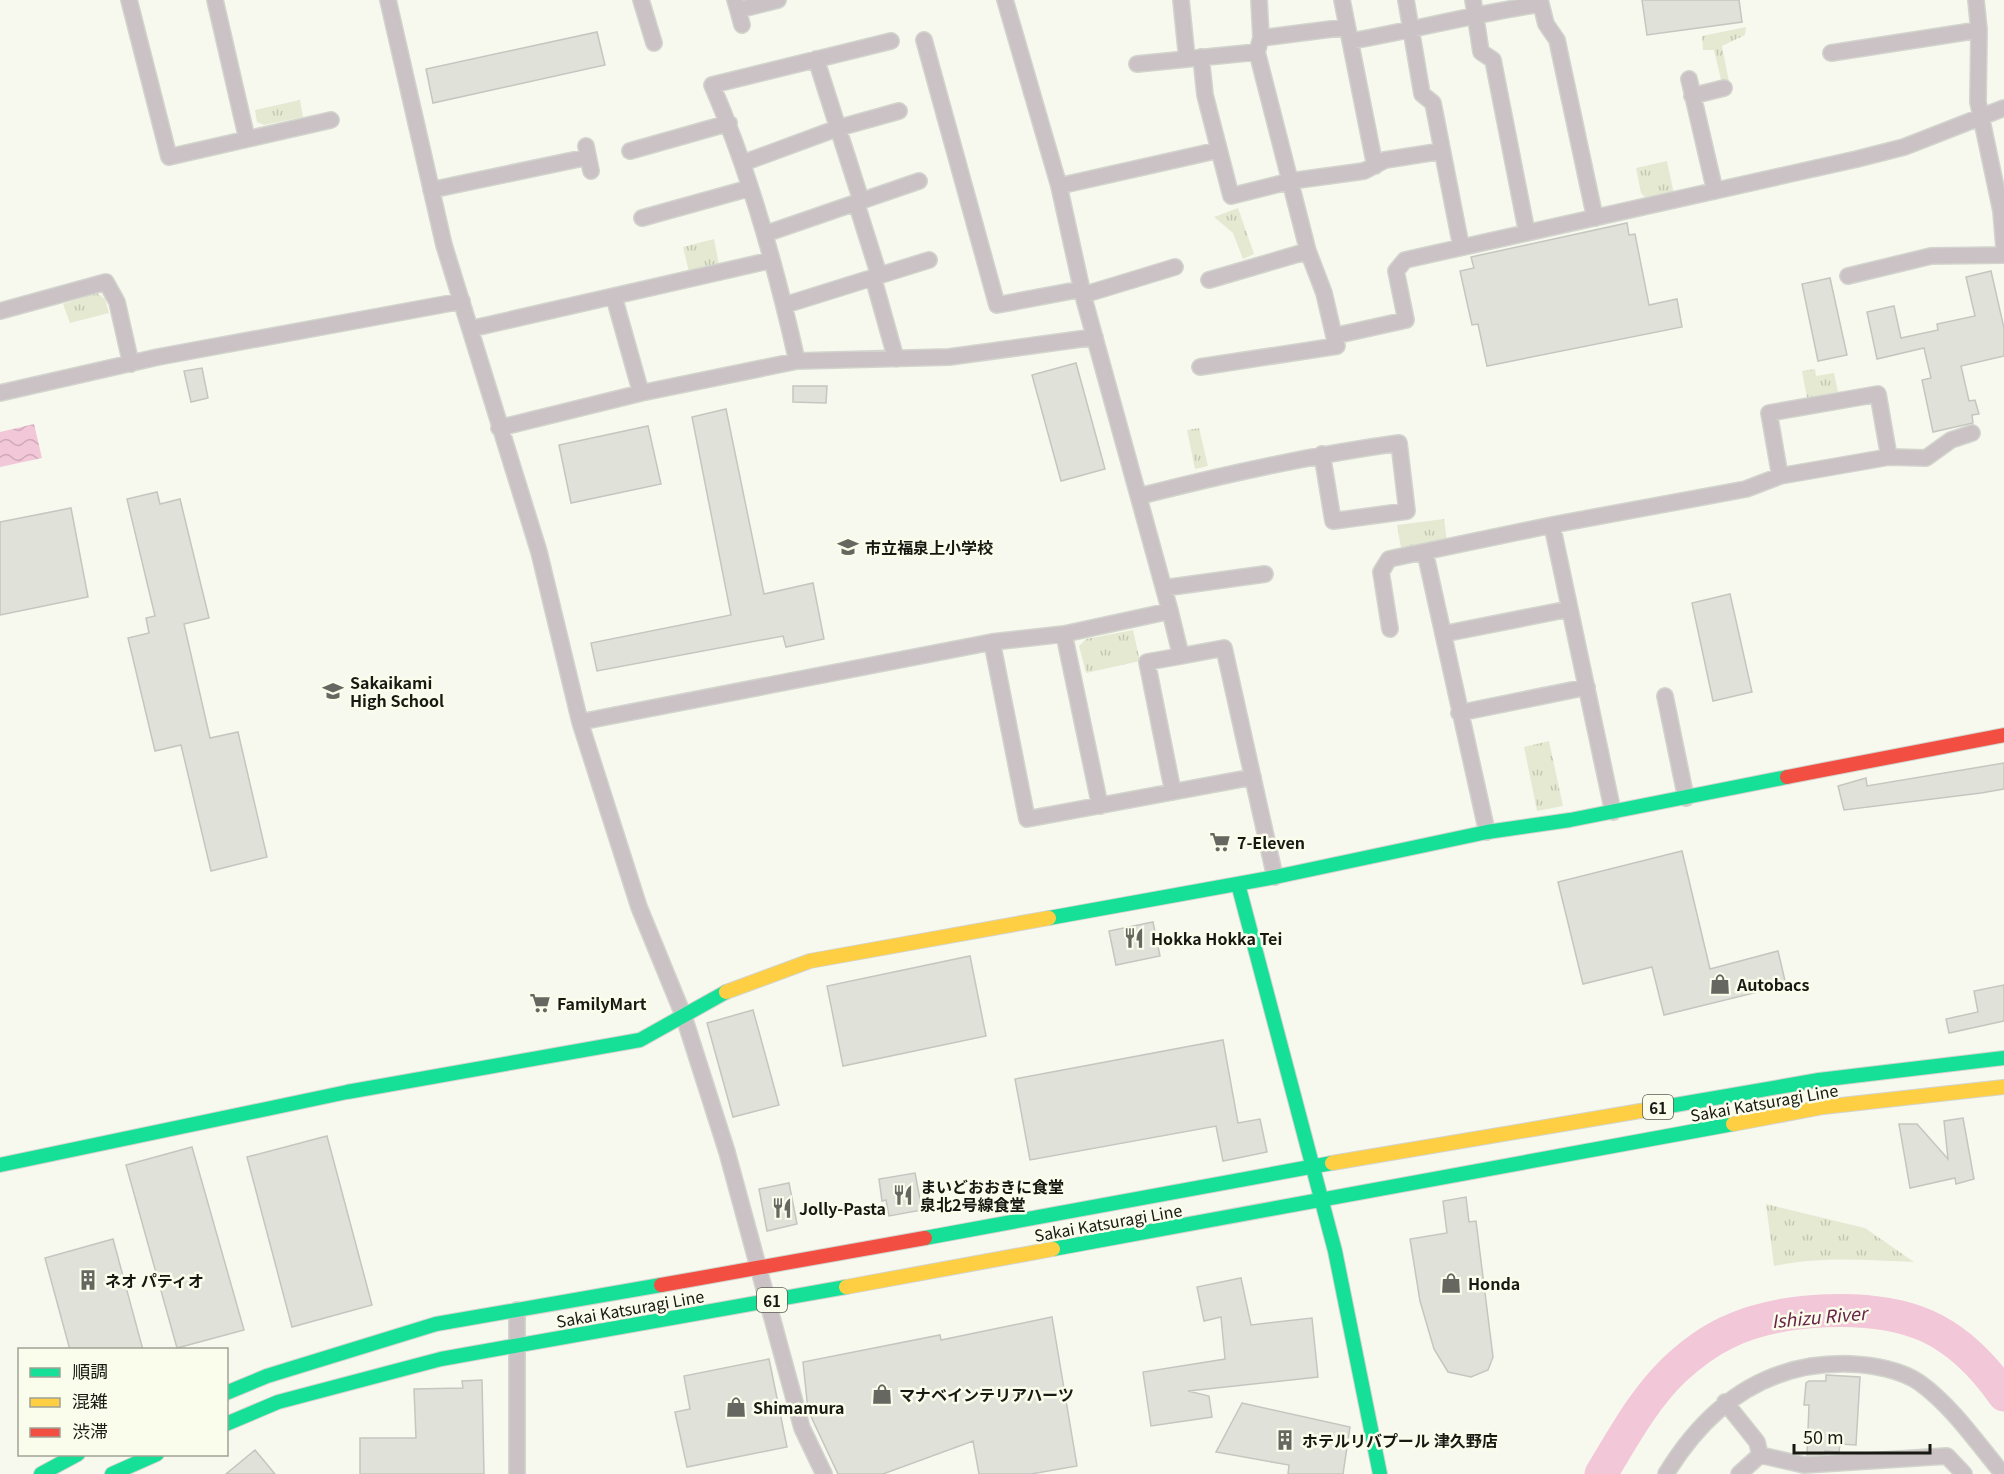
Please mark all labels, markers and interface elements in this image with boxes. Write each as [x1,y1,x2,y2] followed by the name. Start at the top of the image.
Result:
[836,535,860,559] school or university icon: 市立福泉上小学校
[865,535,993,559] place label: 市立福泉上小学校
[350,670,444,712] place label: Sakaikami High School
[321,679,345,703] school or university icon: Sakaikami High School
[1208,830,1232,854] supermarket icon: 7-Eleven
[1237,830,1305,854] place label: 7-Eleven
[1122,926,1146,950] restaurant icon: Hokka Hokka Tei
[1151,926,1282,950] place label: Hokka Hokka Tei
[1708,972,1732,996] shop icon: Autobacs
[1736,972,1810,996] place label: Autobacs
[528,991,552,1015] supermarket icon: FamilyMart
[557,991,647,1015] place label: FamilyMart
[1688,1077,1840,1127] street label: Sakai Katsuragi Line
[1643,1095,1673,1119] road number: 61
[920,1174,1064,1216] place label: まいどおおきに食堂 泉北2号線食堂
[891,1183,915,1207] restaurant icon: まいどおおきに食堂 泉北2号線食堂
[770,1196,794,1220] restaurant icon: Jolly-Pasta
[799,1196,886,1220] place label: Jolly-Pasta
[1032,1197,1184,1247] street label: Sakai Katsuragi Line
[76,1268,100,1292] building icon: ネオ パティオ
[105,1268,204,1292] place label: ネオ パティオ
[1439,1271,1463,1295] shop icon: Honda
[1468,1271,1520,1295] place label: Honda
[554,1283,706,1333] street label: Sakai Katsuragi Line
[757,1288,787,1312] road number: 61
[1770,1299,1871,1333] water label: Ishizu River
[18,1348,228,1456] legend
[72,1357,108,1383] text: 順調
[870,1382,894,1406] shop icon: マナベインテリアハーツ
[899,1382,1074,1406] place label: マナベインテリアハーツ
[72,1387,108,1413] text: 混雑
[724,1395,748,1419] shop icon: Shimamura
[753,1395,844,1419] place label: Shimamura
[72,1417,108,1443] text: 渋滞
[1794,1417,1930,1455] scale bar
[1803,1423,1844,1449] text: 50 m
[1273,1428,1297,1452] building icon: ホテルリバプール 津久野店
[1302,1428,1498,1452] place label: ホテルリバプール 津久野店

